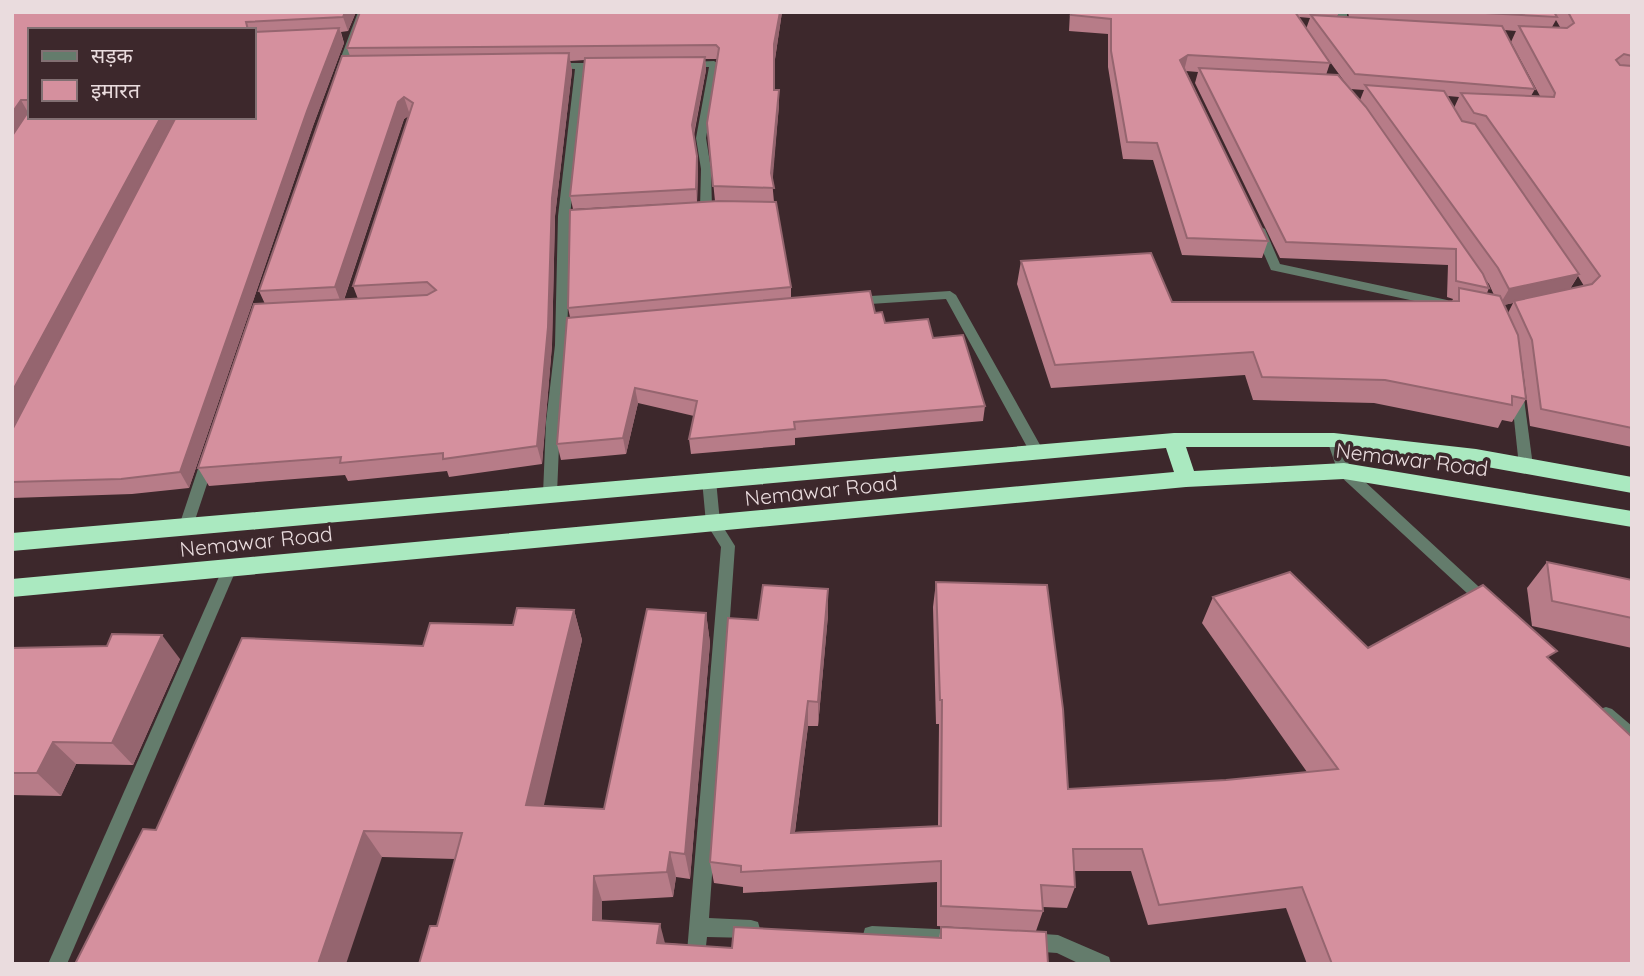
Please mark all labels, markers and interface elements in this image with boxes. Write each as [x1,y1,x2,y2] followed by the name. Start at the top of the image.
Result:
[28,28,256,119] legend
[91,42,133,68] text: सड़क
[91,77,141,103] text: इमारत
[1334,437,1490,481] street label: Nemawar Road
[743,469,899,511] street label: Nemawar Road
[178,520,334,562] street label: Nemawar Road

